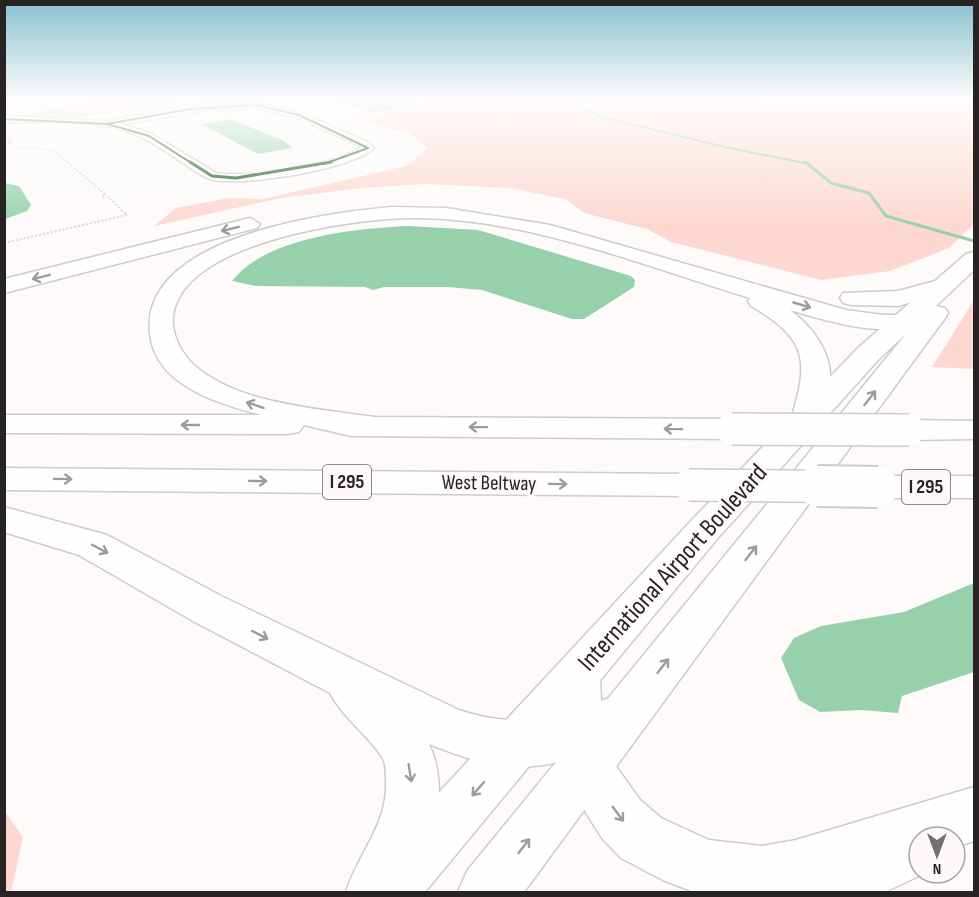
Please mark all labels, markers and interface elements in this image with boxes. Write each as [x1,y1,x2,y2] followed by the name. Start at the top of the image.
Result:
[221,224,240,236] one-way arrow
[32,271,51,283] one-way arrow
[793,300,812,311] one-way arrow
[864,391,877,407] one-way arrow
[246,398,265,409] one-way arrow
[180,419,200,431] one-way arrow
[469,421,489,433] one-way arrow
[664,423,684,434] one-way arrow
[572,458,774,678] street label: International Airport Boulevard
[323,465,371,499] road number: I 295
[441,470,537,496] street label: West Beltway
[902,470,950,504] road number: I 295
[52,473,72,485] one-way arrow
[247,475,267,487] one-way arrow
[547,478,567,490] one-way arrow
[91,543,108,555] one-way arrow
[745,545,758,561] one-way arrow
[251,630,269,642] one-way arrow
[656,659,669,675] one-way arrow
[405,762,416,782] one-way arrow
[471,781,485,796] one-way arrow
[612,806,625,822] one-way arrow
[907,825,967,885] north arrow
[517,838,530,854] one-way arrow
[933,859,941,878] text: N

